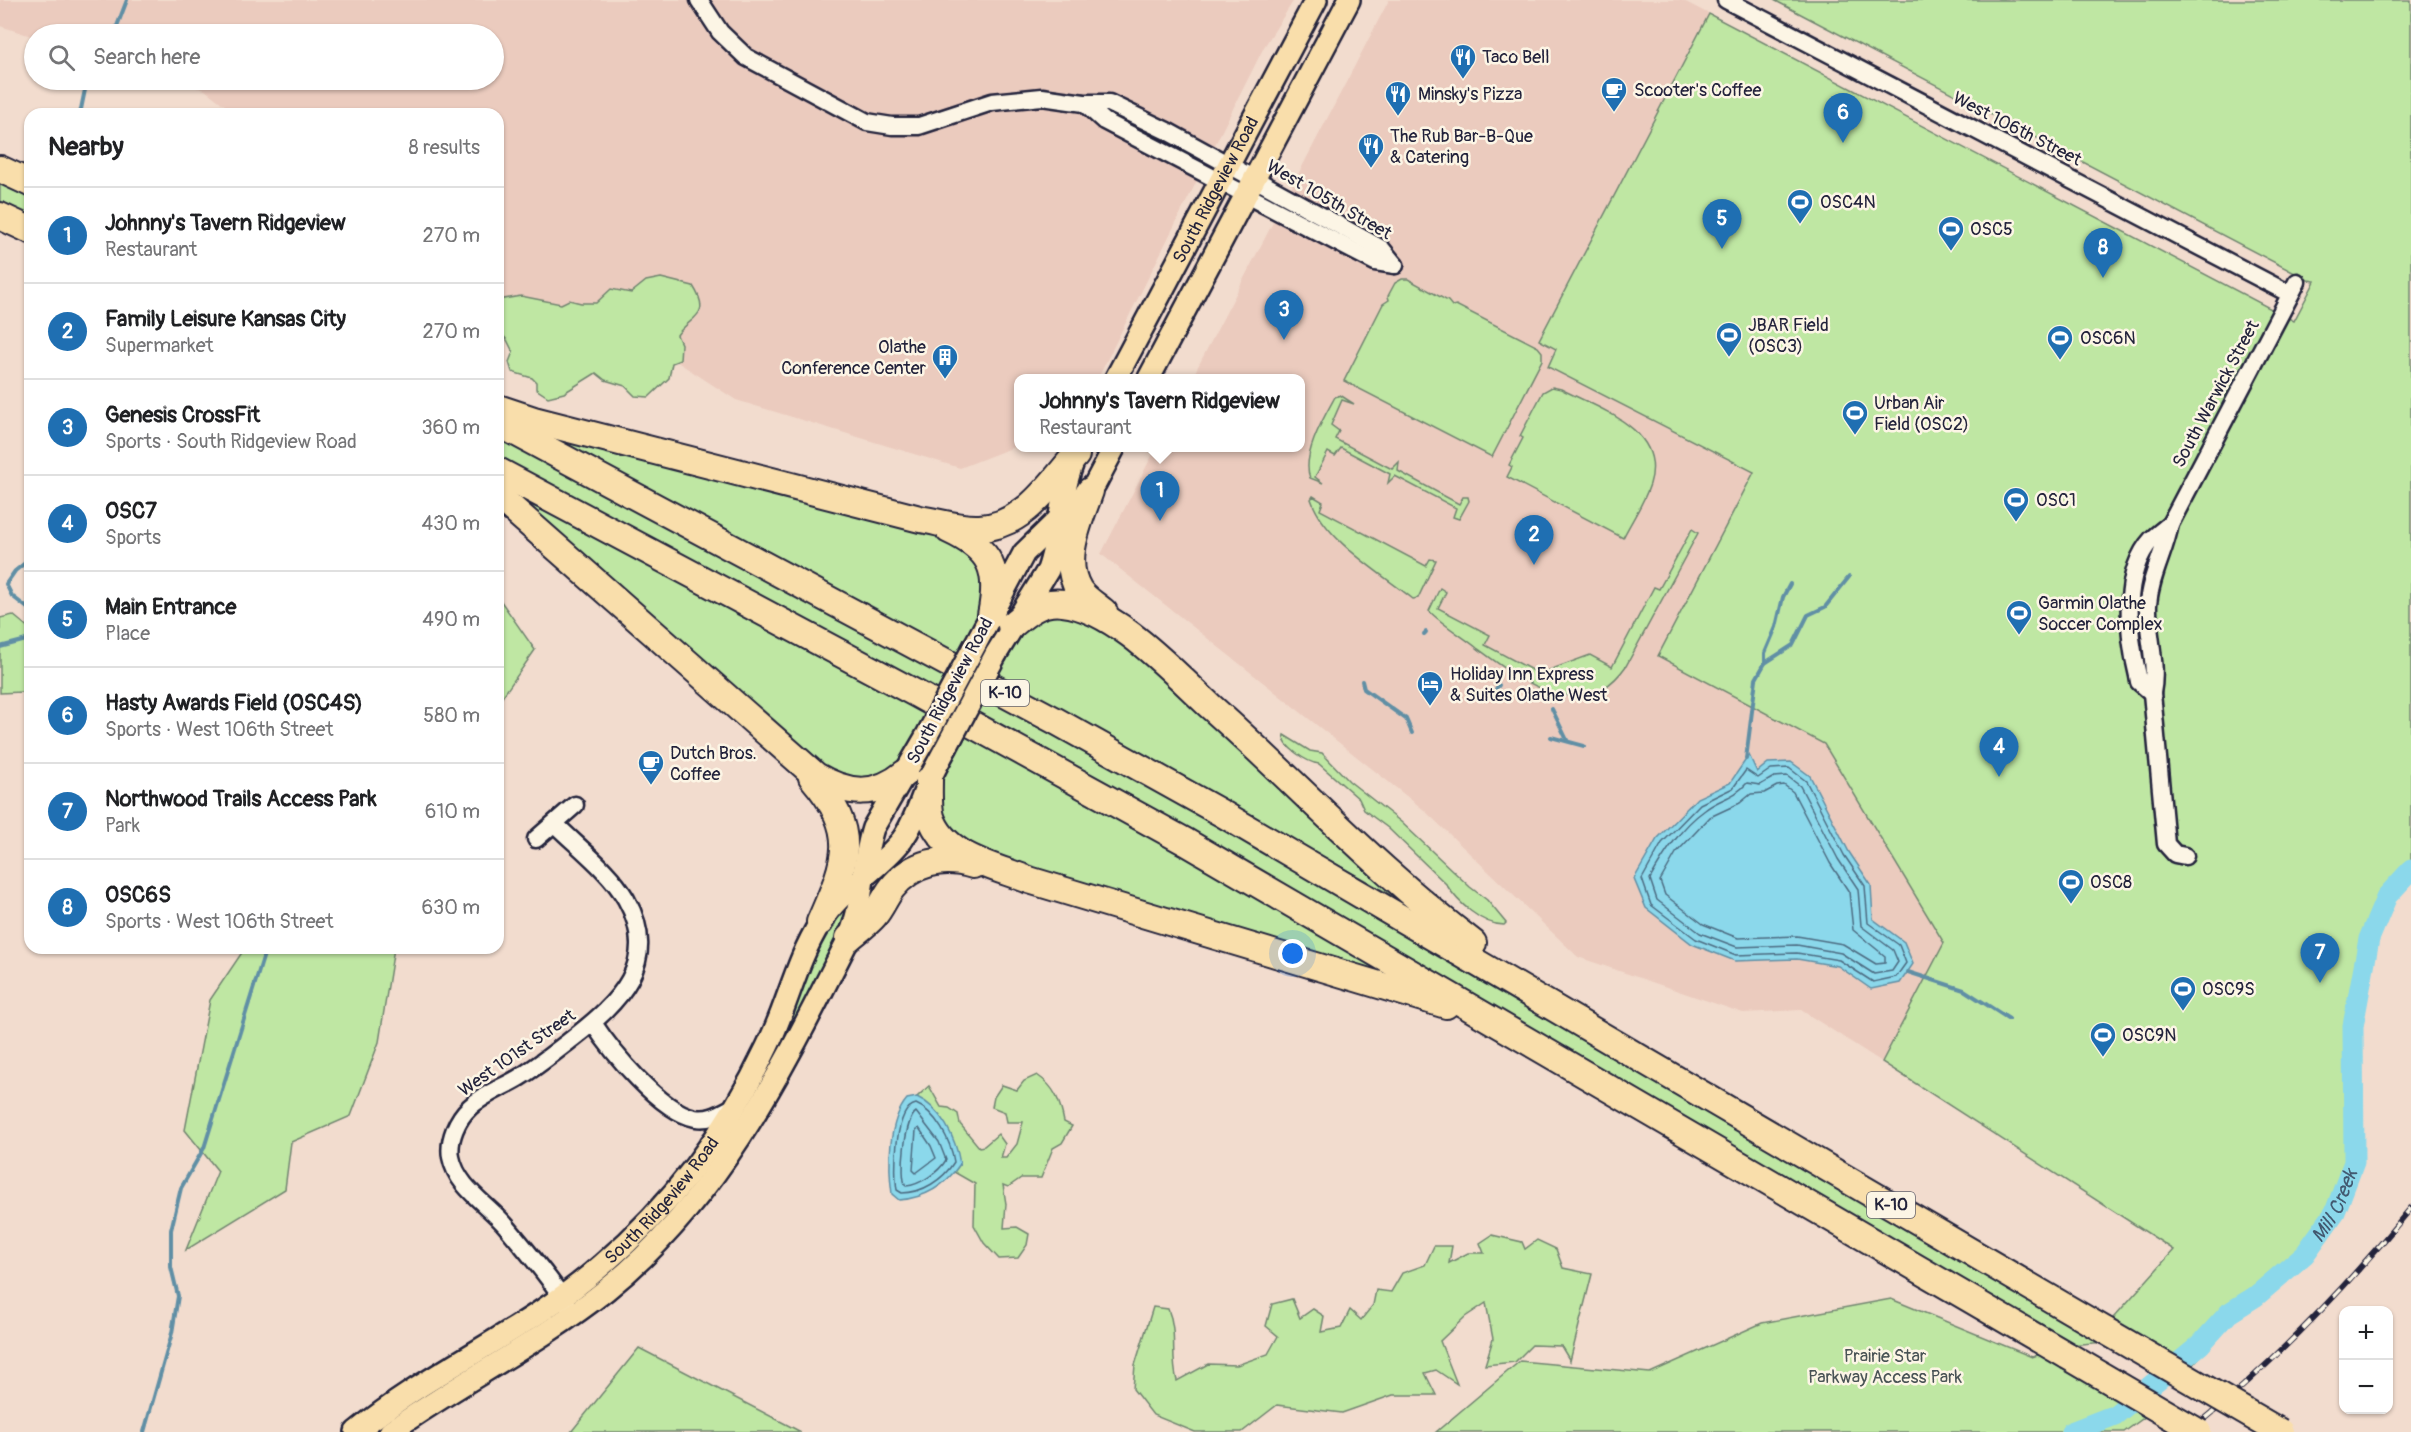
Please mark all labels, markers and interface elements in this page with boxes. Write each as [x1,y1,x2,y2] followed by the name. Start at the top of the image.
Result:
[24,24,504,90] search box
[45,41,78,74] icon: search
[1448,42,1478,80] restaurant icon: Taco Bell
[93,43,200,71] text: Search here
[1482,46,1550,69] place label: Taco Bell
[1599,75,1629,113] cafe icon: Scooter's Coffee
[1383,79,1413,117] restaurant icon: Minsky's Pizza
[1634,79,1761,102] place label: Scooter's Coffee
[1418,83,1522,106] place label: Minsky's Pizza
[1949,87,2086,172] street label: West 106th Street
[1824,94,1862,143] pin: 6
[1167,112,1264,267] street label: South Ridgeview Road
[1390,125,1533,169] place label: The Rub Bar-B-Que & Catering
[48,131,124,163] text: Nearby
[1356,131,1386,169] restaurant icon: The Rub Bar-B-Que & Catering
[409,135,480,160] text: 8 results
[1262,155,1396,246] street label: West 105th Street
[1785,187,1815,225] sports icon: OSC4N
[1820,191,1876,214] place label: OSC4N
[1702,200,1742,249] pin: 5
[105,209,346,237] text: Johnny's Tavern Ridgeview
[1936,214,1966,252] sports icon: OSC5
[1970,218,2013,241] place label: OSC5
[64,223,71,248] text: 1
[422,223,480,248] text: 270 m
[2084,228,2122,278] pin: 8
[105,237,197,262] text: Restaurant
[1264,290,1304,340] pin: 3
[105,305,346,333] text: Family Leisure Kansas City
[1748,314,1829,358] place label: JBAR Field (OSC3)
[2167,316,2265,472] street label: South Warwick Street
[62,319,73,344] text: 2
[422,319,480,344] text: 270 m
[1714,320,1744,358] sports icon: JBAR Field (OSC3)
[2045,323,2075,361] sports icon: OSC6N
[2080,327,2136,350] place label: OSC6N
[105,333,214,358] text: Supermarket
[781,336,927,380] place label: Olathe Conference Center
[930,342,960,380] building icon: Olathe Conference Center
[1014,374,1305,452] popup
[1039,387,1280,415] text: Johnny's Tavern Ridgeview
[1874,392,1969,436] place label: Urban Air Field (OSC2)
[1840,398,1870,436] sports icon: Urban Air Field (OSC2)
[105,401,260,429] text: Genesis CrossFit
[62,415,73,440] text: 3
[421,415,480,440] text: 360 m
[1039,415,1132,440] text: Restaurant
[105,429,357,454] text: Sports · South Ridgeview Road
[1140,472,1180,521] pin: 1
[2001,485,2031,523] sports icon: OSC1
[2036,489,2076,512] place label: OSC1
[105,497,157,525] text: OSC7
[62,511,73,536] text: 4
[421,511,480,536] text: 430 m
[1514,516,1553,565] pin: 2
[105,525,161,550] text: Sports
[2038,592,2163,636] place label: Garmin Olathe Soccer Complex
[105,593,236,621] text: Main Entrance
[2004,598,2034,636] sports icon: Garmin Olathe Soccer Complex
[62,607,73,632] text: 5
[422,607,480,632] text: 490 m
[902,614,998,768] street label: South Ridgeview Road
[105,621,150,646] text: Place
[1450,663,1608,707] place label: Holiday Inn Express & Suites Olathe West
[1415,669,1445,707] hotel icon: Holiday Inn Express & Suites Olathe West
[981,680,1029,706] road number: K-10
[105,689,363,717] text: Hasty Awards Field (OSC4S)
[62,703,73,728] text: 6
[423,703,480,728] text: 580 m
[105,717,334,742] text: Sports · West 106th Street
[1980,728,2018,777] pin: 4
[670,742,757,786] place label: Dutch Bros. Coffee
[636,748,666,786] cafe icon: Dutch Bros. Coffee
[105,785,377,813] text: Northwood Trails Access Park
[62,799,73,824] text: 7
[425,799,480,824] text: 610 m
[105,813,140,838] text: Park
[2056,867,2086,905] sports icon: OSC8
[2090,871,2132,894] place label: OSC8
[105,881,171,909] text: OSC6S
[62,895,73,920] text: 8
[421,895,480,920] text: 630 m
[105,909,334,934] text: Sports · West 106th Street
[2300,934,2340,983] pin: 7
[1278,939,1307,968] your location
[2168,974,2198,1012] sports icon: OSC9S
[2202,978,2255,1001] place label: OSC9S
[454,1004,581,1102] street label: West 101st Street
[2088,1020,2118,1058] sports icon: OSC9N
[2122,1024,2176,1047] place label: OSC9N
[600,1132,724,1269] street label: South Ridgeview Road
[2305,1164,2363,1247] water label: Mill Creek
[1867,1192,1915,1218] road number: K-10
[2339,1306,2393,1414] map controls
[2339,1306,2393,1360] button: +
[1808,1345,1962,1389] park label: Prairie Star Parkway Access Park
[2339,1360,2393,1414] button: −

